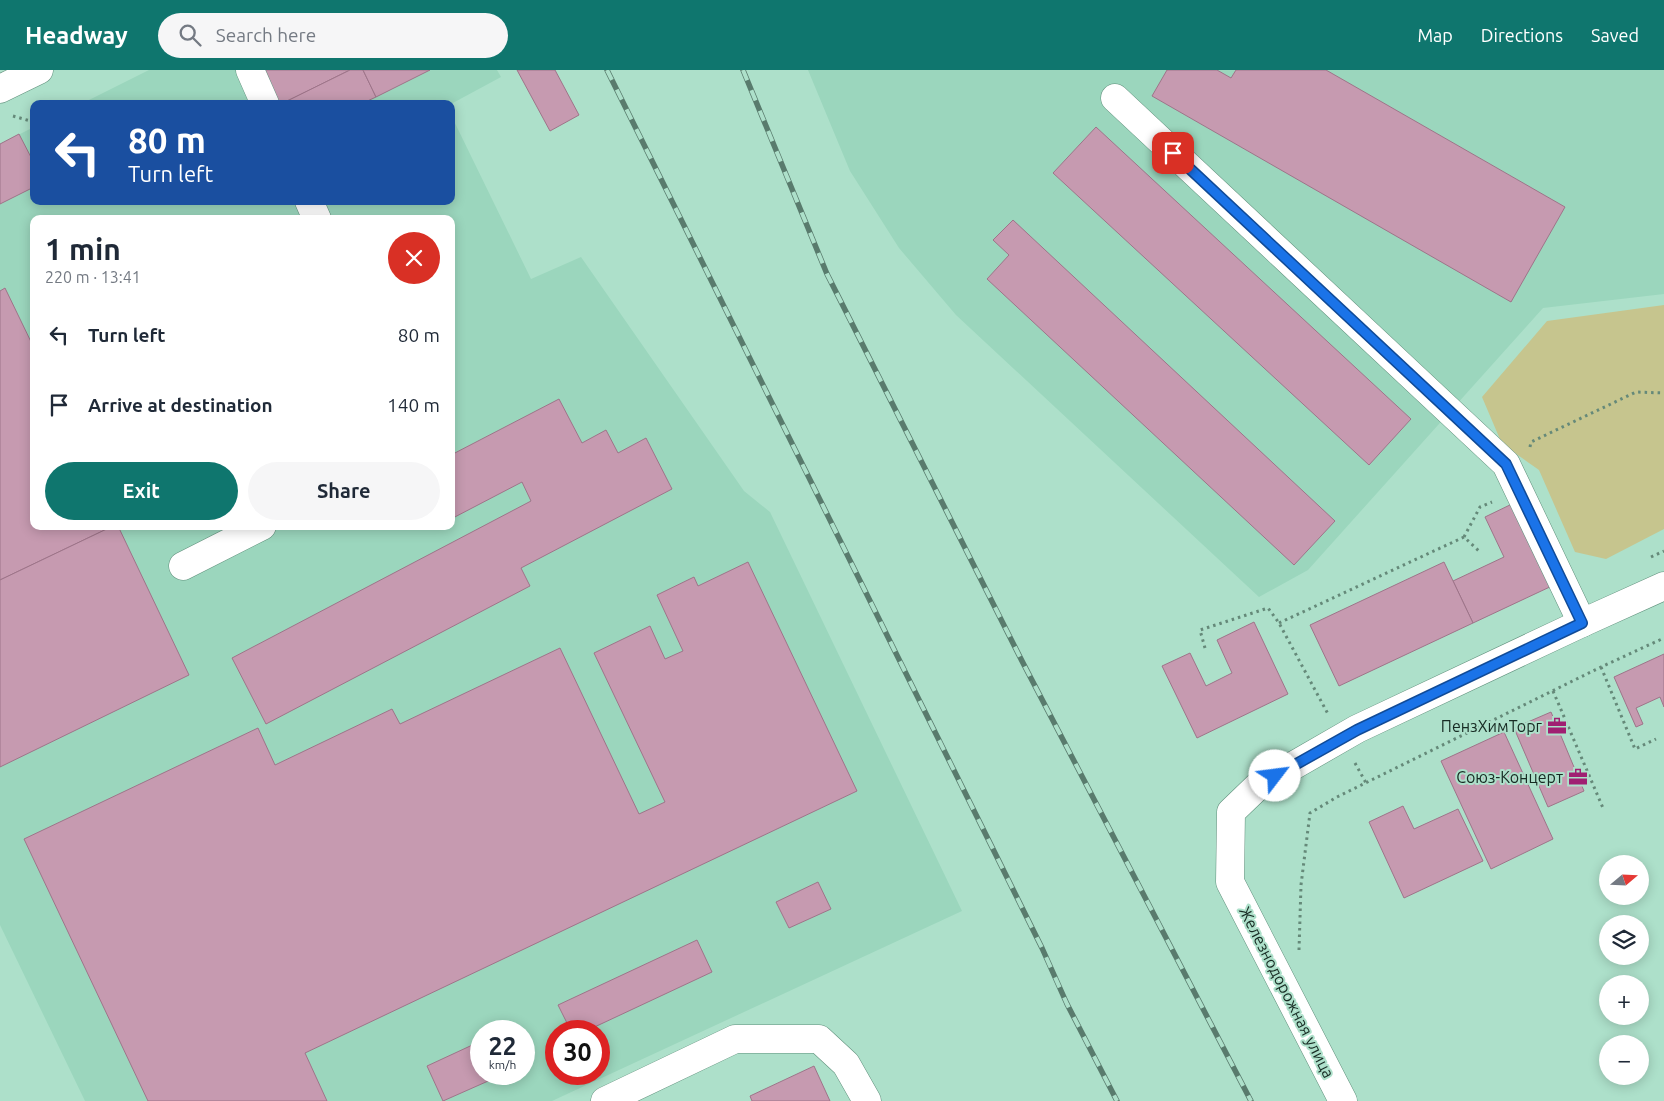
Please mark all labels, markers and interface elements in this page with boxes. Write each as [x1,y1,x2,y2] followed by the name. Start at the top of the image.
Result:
[158,13,508,58] search box
[176,21,204,49] icon: search
[25,22,128,49] text: Headway
[216,24,316,46] text: Search here
[1417,25,1453,45] text: Map
[1481,25,1563,45] text: Directions
[1591,25,1639,45] text: Saved
[45,120,110,185] icon: left
[128,120,206,160] text: 80 m
[1152,132,1194,174] pin
[1159,139,1187,167] icon: arrive
[128,161,213,186] text: Turn left
[45,232,121,266] text: 1 min
[388,232,440,284] button: close
[45,268,141,286] text: 220 m · 13:41
[45,321,73,349] icon: left
[88,324,166,346] text: Turn left
[398,324,440,346] text: 80 m
[45,391,73,419] icon: arrive
[88,394,273,416] text: Arrive at destination
[387,394,440,416] text: 140 m
[45,462,238,520] button: Exit
[248,462,440,520] button: Share
[1546,715,1568,737] office icon: ПензХимТорг
[1441,717,1543,735] place label: ПензХимТорг
[1248,749,1300,801] position arrow
[1567,766,1589,788] office icon: Союз-Концерт
[1456,768,1563,786] place label: Союз-Концерт
[1599,855,1649,905] north arrow
[1599,855,1649,1085] map controls
[1236,903,1338,1081] street label: Железнодорожная улица
[1599,915,1649,965] button: layers
[1599,975,1649,1025] button: +
[545,1020,610,1085] speed limit sign: 30
[488,1032,517,1060] text: 22
[1599,1035,1649,1085] button: −
[489,1058,516,1071] text: km/h

